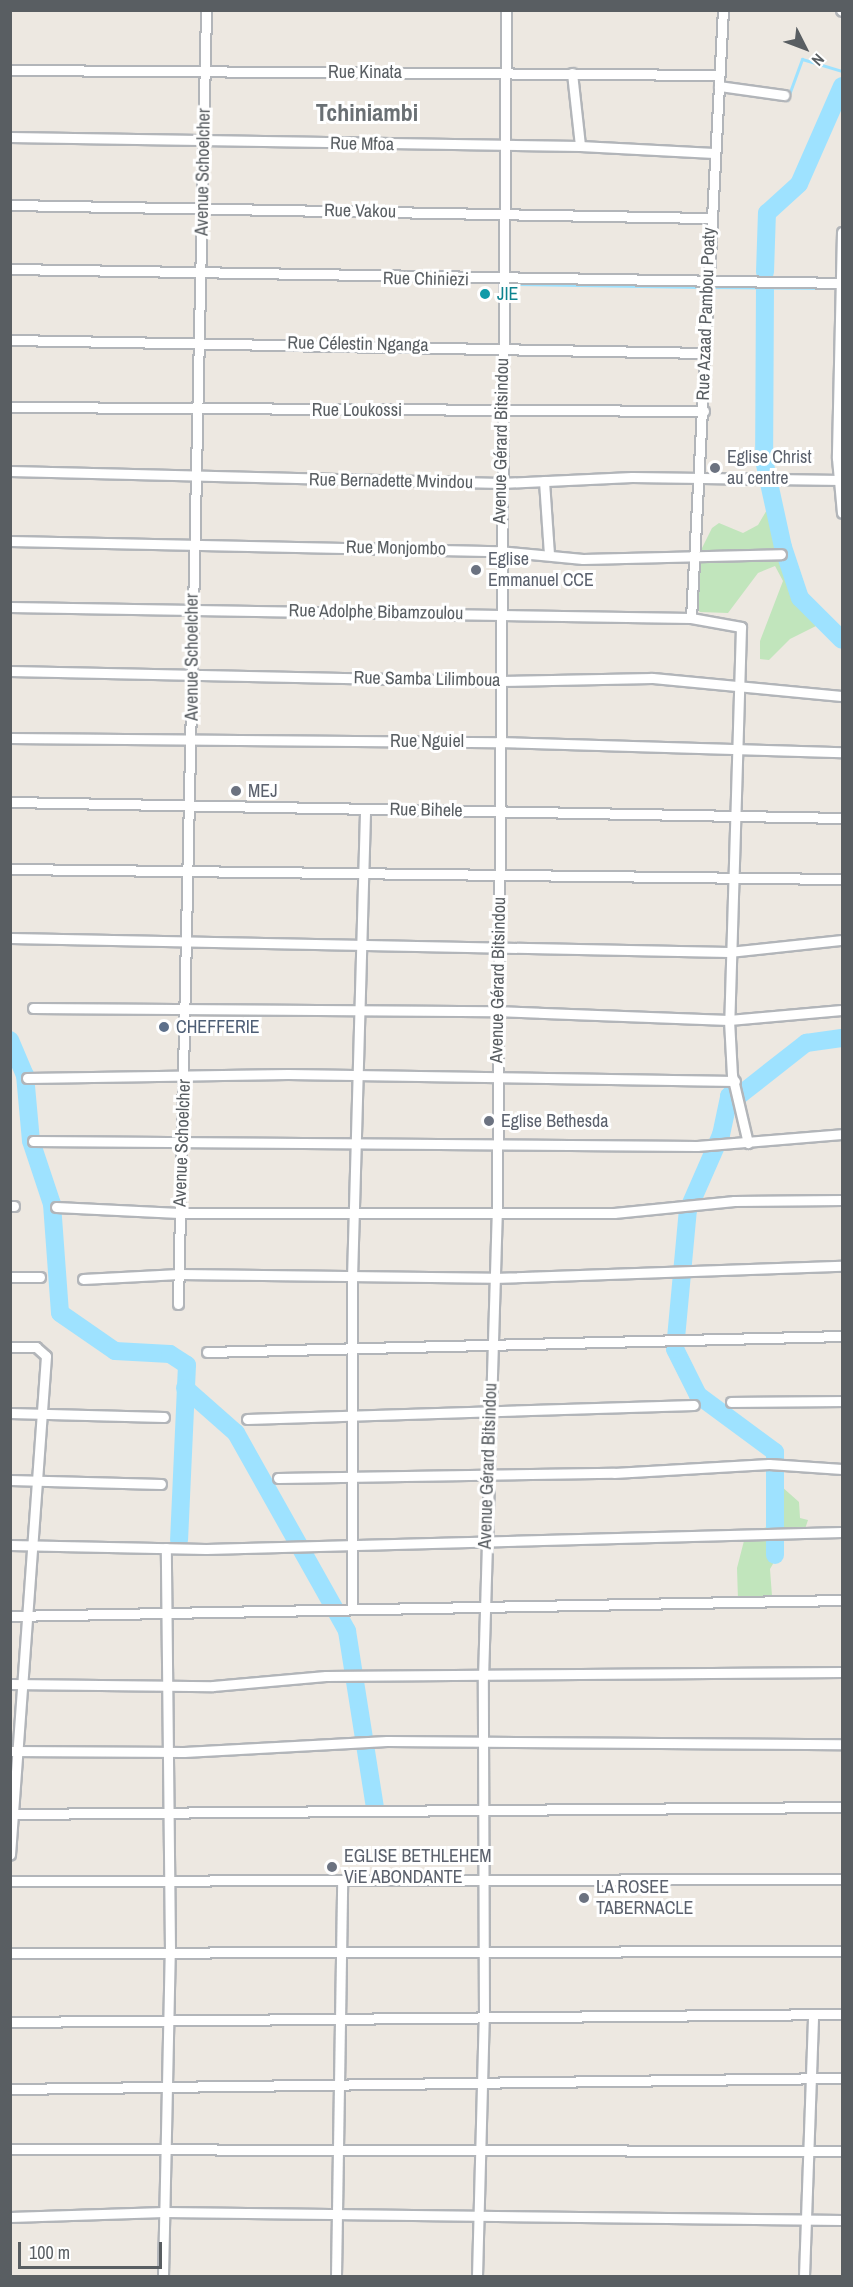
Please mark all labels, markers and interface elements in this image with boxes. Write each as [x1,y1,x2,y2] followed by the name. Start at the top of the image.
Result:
[775,18,835,78] north arrow
[807,49,830,71] text: N
[328,61,402,83] street label: Rue Kinata
[316,99,418,127] district label: Tchiniambi
[191,108,215,236] street label: Avenue Schoelcher
[330,133,394,155] street label: Rue Mfoa
[324,200,396,222] street label: Rue Vakou
[692,227,720,401] street label: Rue Azaad Pambou Poaty
[383,267,469,291] street label: Rue Chiniezi
[497,283,518,305] place label: JIE
[478,287,492,301] marker: JIE
[287,332,429,356] street label: Rue Célestin Nganga
[489,358,513,524] street label: Avenue Gérard Bitsindou
[312,399,402,421] street label: Rue Loukossi
[727,447,811,490] place label: Eglise Christ au centre
[708,461,722,475] marker: Eglise Christ au centre
[309,469,473,493] street label: Rue Bernadette Mvindou
[346,536,446,560] street label: Rue Monjombo
[488,549,594,592] place label: Eglise Emmanuel CCE
[469,563,483,577] marker: Eglise Emmanuel CCE
[181,593,203,721] street label: Avenue Schoelcher
[288,600,464,624] street label: Rue Adolphe Bibamzoulou
[353,667,501,691] street label: Rue Samba Lilimboua
[390,730,464,752] street label: Rue Nguiel
[248,780,278,802] place label: MEJ
[229,784,243,798] marker: MEJ
[389,799,463,821] street label: Rue Bihele
[486,897,510,1063] street label: Avenue Gérard Bitsindou
[176,1016,260,1038] place label: CHEFFERIE
[157,1020,171,1034] marker: CHEFFERIE
[169,1079,195,1207] street label: Avenue Schoelcher
[501,1110,608,1132] place label: Eglise Bethesda
[482,1114,496,1128] marker: Eglise Bethesda
[474,1383,502,1549] street label: Avenue Gérard Bitsindou
[344,1846,492,1888] place label: EGLISE BETHLEHEM ViE ABONDANTE
[325,1860,339,1874] marker: EGLISE BETHLEHEM ViE ABONDANTE
[596,1877,693,1920] place label: LA ROSEE TABERNACLE
[577,1891,591,1905] marker: LA ROSEE TABERNACLE
[21,2230,165,2268] scale bar
[29,2240,70,2265] text: 100 m

